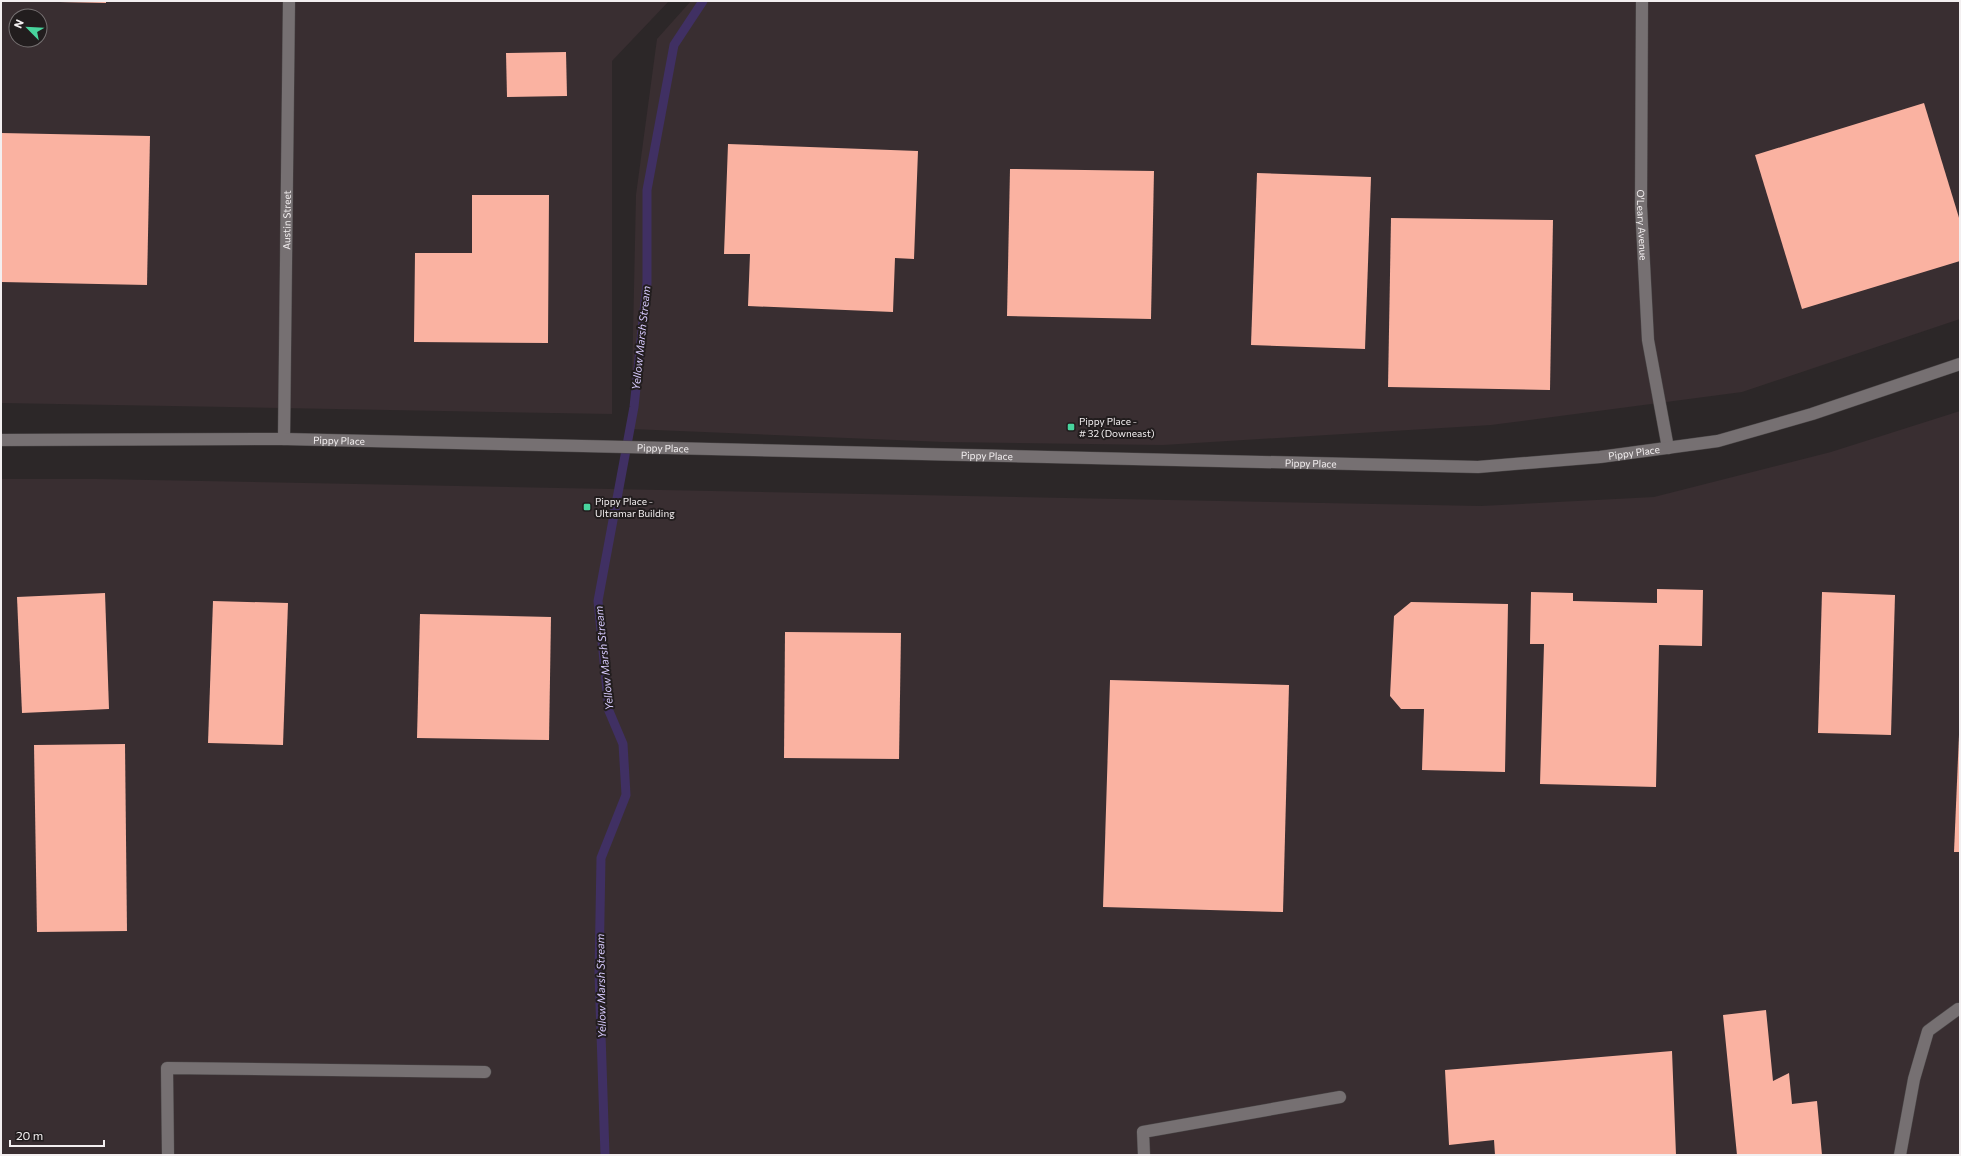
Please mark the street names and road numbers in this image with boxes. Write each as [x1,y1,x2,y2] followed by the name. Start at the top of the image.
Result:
[1635,189,1650,261] street label: O'Leary Avenue
[280,190,293,250] street label: Austin Street
[313,434,365,447] street label: Pippy Place
[637,441,689,454] street label: Pippy Place
[1607,443,1661,462] street label: Pippy Place
[961,449,1013,462] street label: Pippy Place
[1285,456,1337,470] street label: Pippy Place

